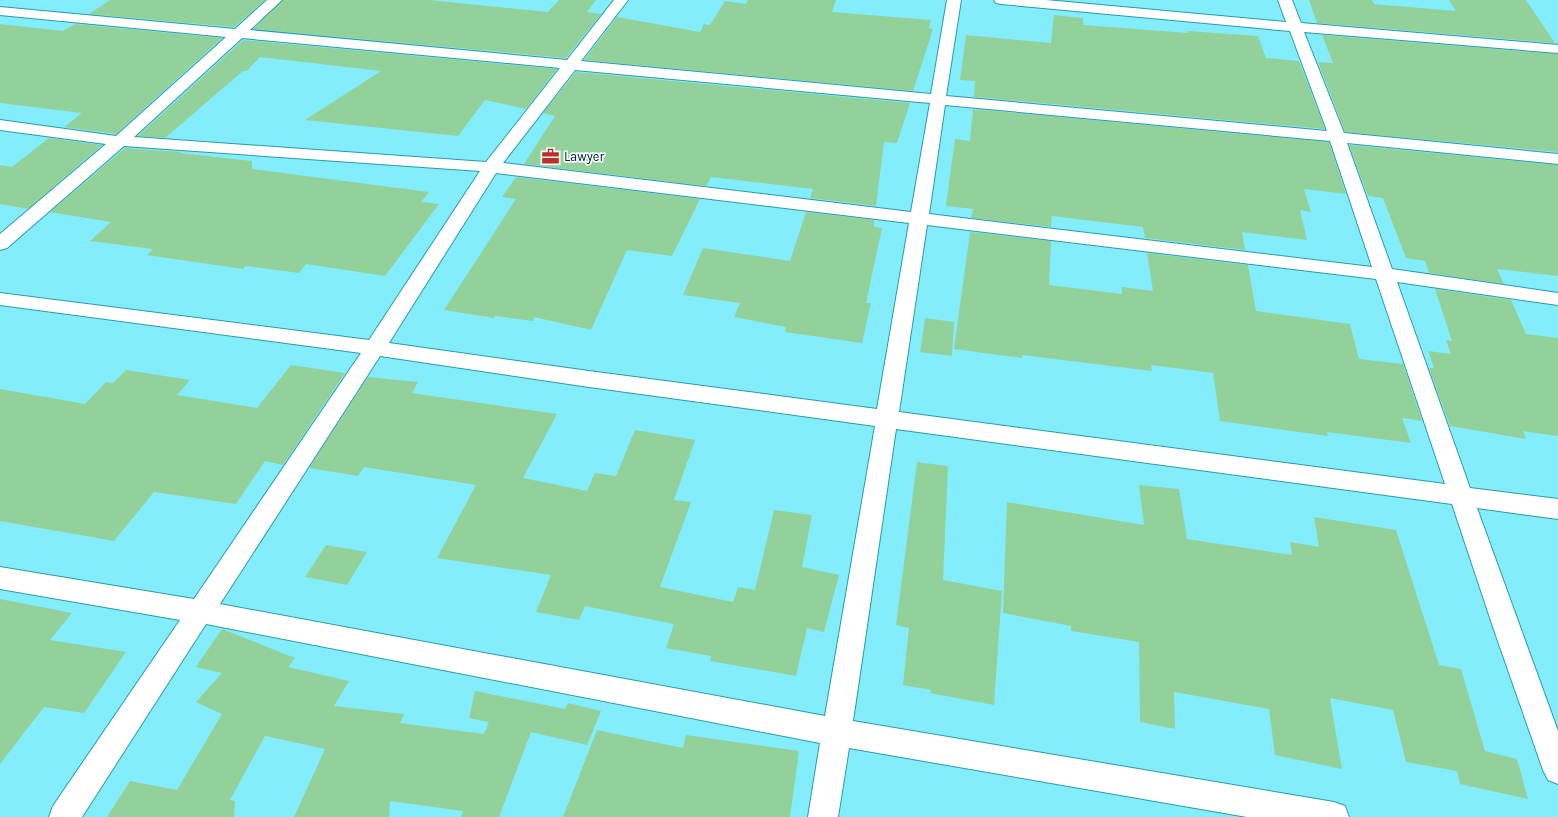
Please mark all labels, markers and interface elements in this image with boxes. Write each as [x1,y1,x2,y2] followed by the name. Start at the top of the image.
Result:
[541,146,561,166] office icon: Lawyer
[564,149,604,164] place label: Lawyer

